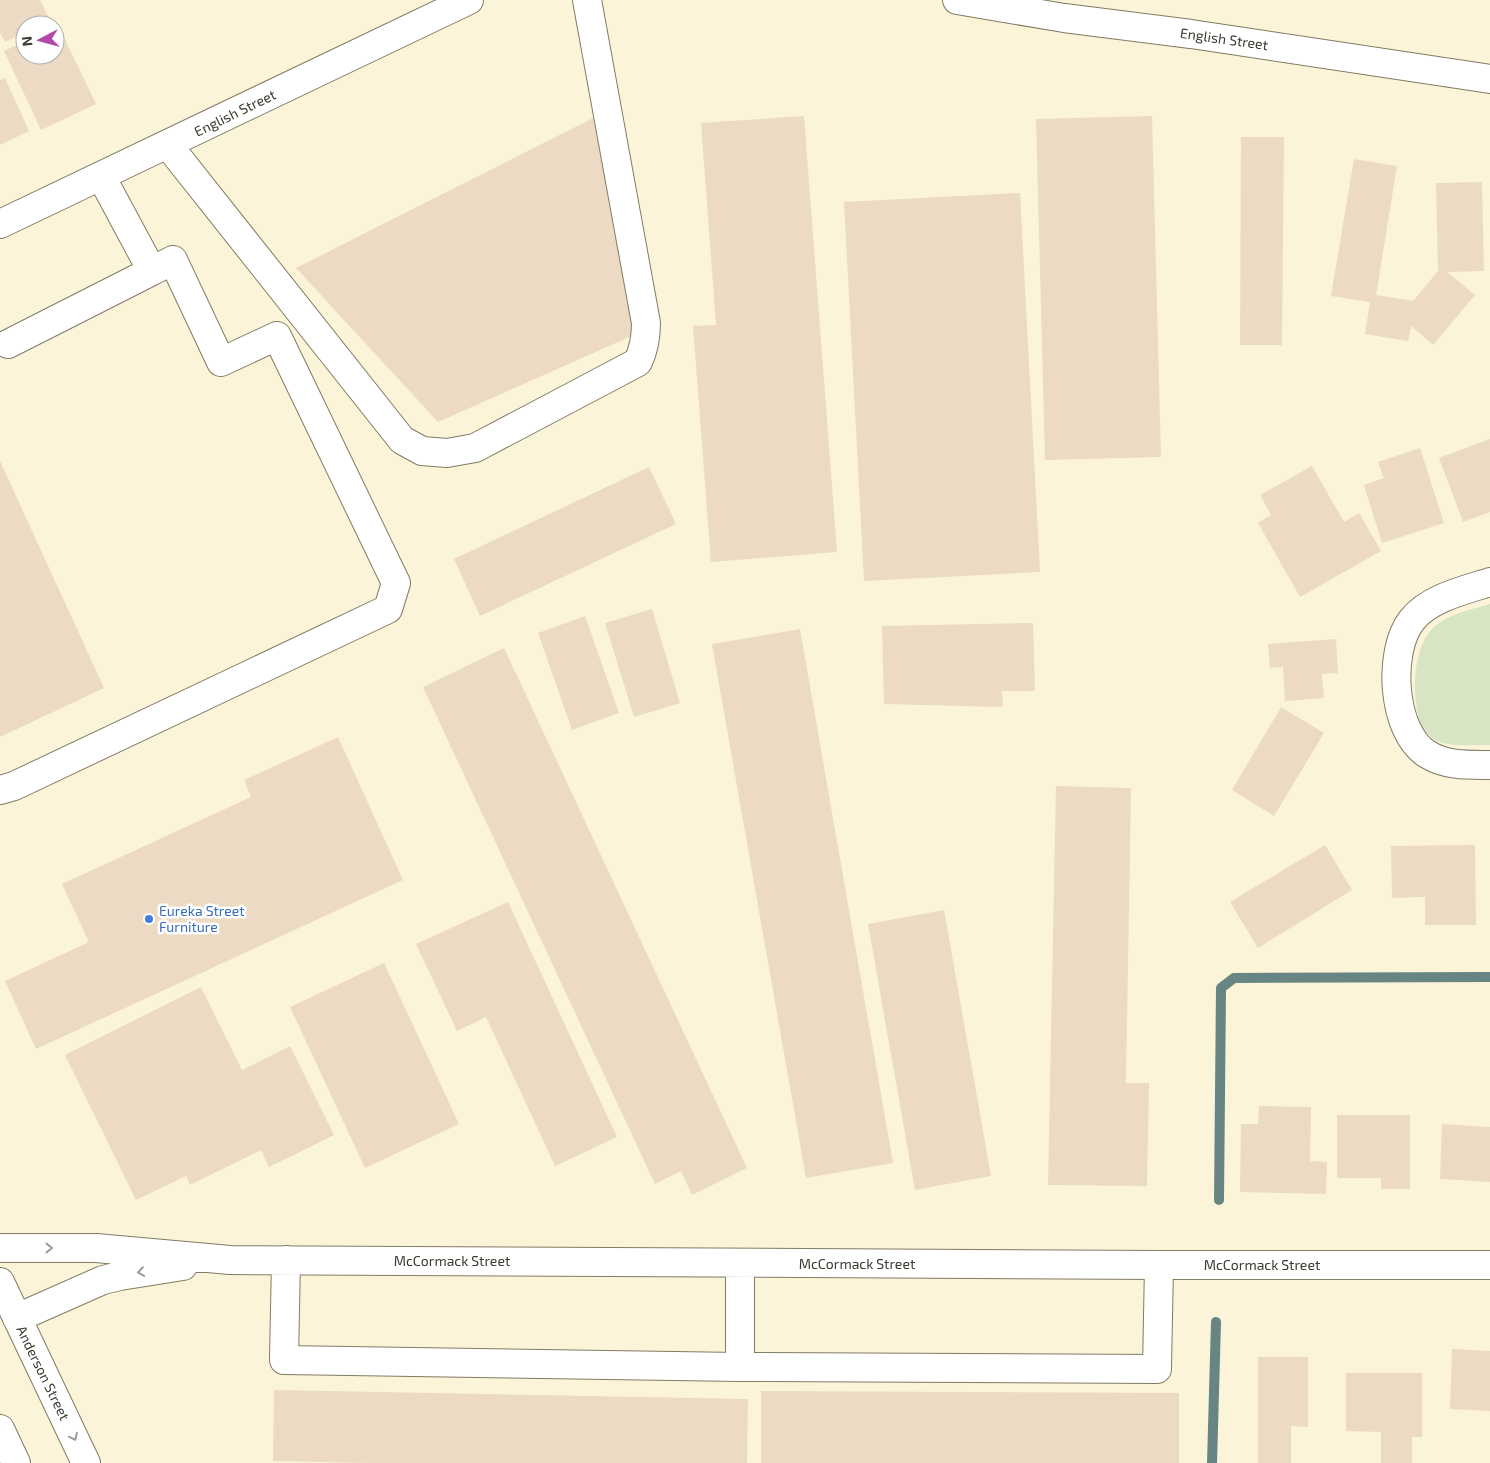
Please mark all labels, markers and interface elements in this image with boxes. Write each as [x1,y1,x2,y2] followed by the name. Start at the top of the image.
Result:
[15,15,65,65] north arrow
[1179,24,1269,53] street label: English Street
[18,35,36,47] text: N
[191,85,278,140] street label: English Street
[159,902,245,935] place label: Eureka Street Furniture
[143,913,155,925] marker: Eureka Street Furniture
[45,1243,53,1253] one-way arrow
[394,1252,510,1269] street label: McCormack Street
[799,1255,915,1272] street label: McCormack Street
[1204,1256,1320,1273] street label: McCormack Street
[137,1267,146,1277] one-way arrow
[13,1323,74,1423] street label: Anderson Street
[67,1432,78,1441] one-way arrow

